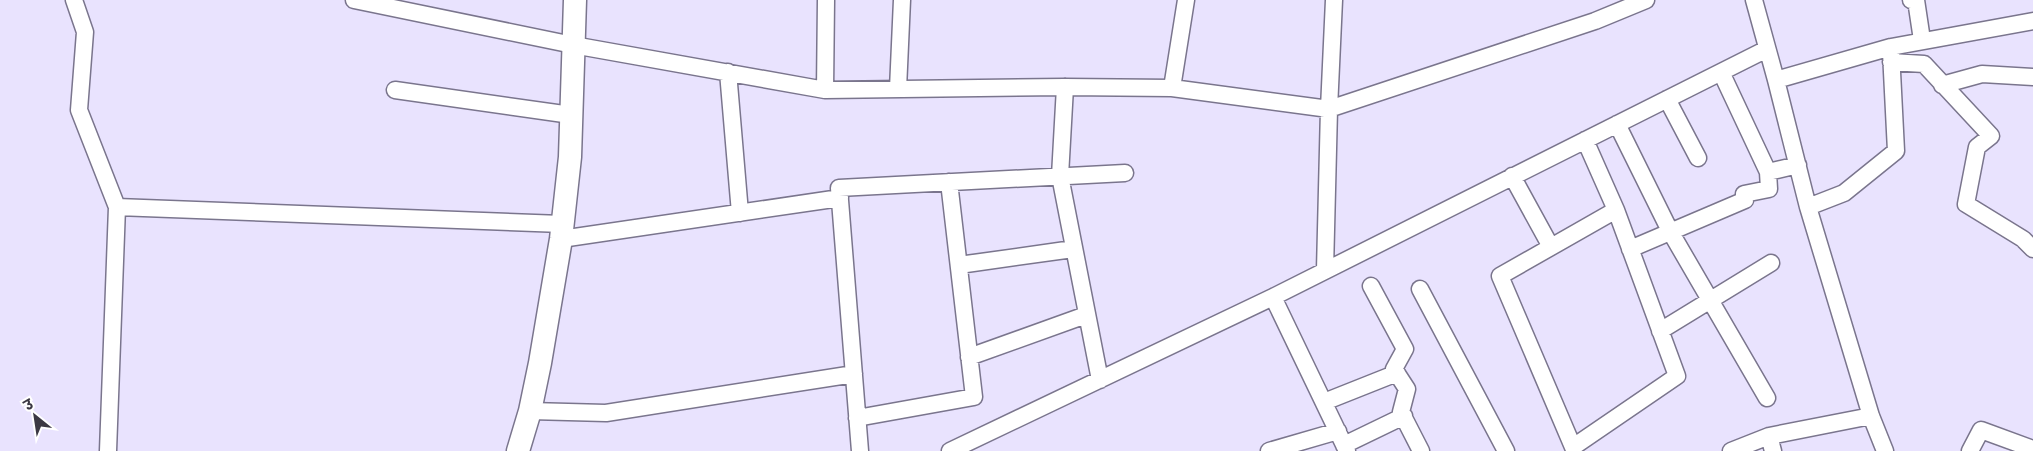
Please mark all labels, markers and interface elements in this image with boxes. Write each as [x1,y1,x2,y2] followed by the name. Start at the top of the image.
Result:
[10,391,60,441] north arrow
[19,394,38,416] text: उ

